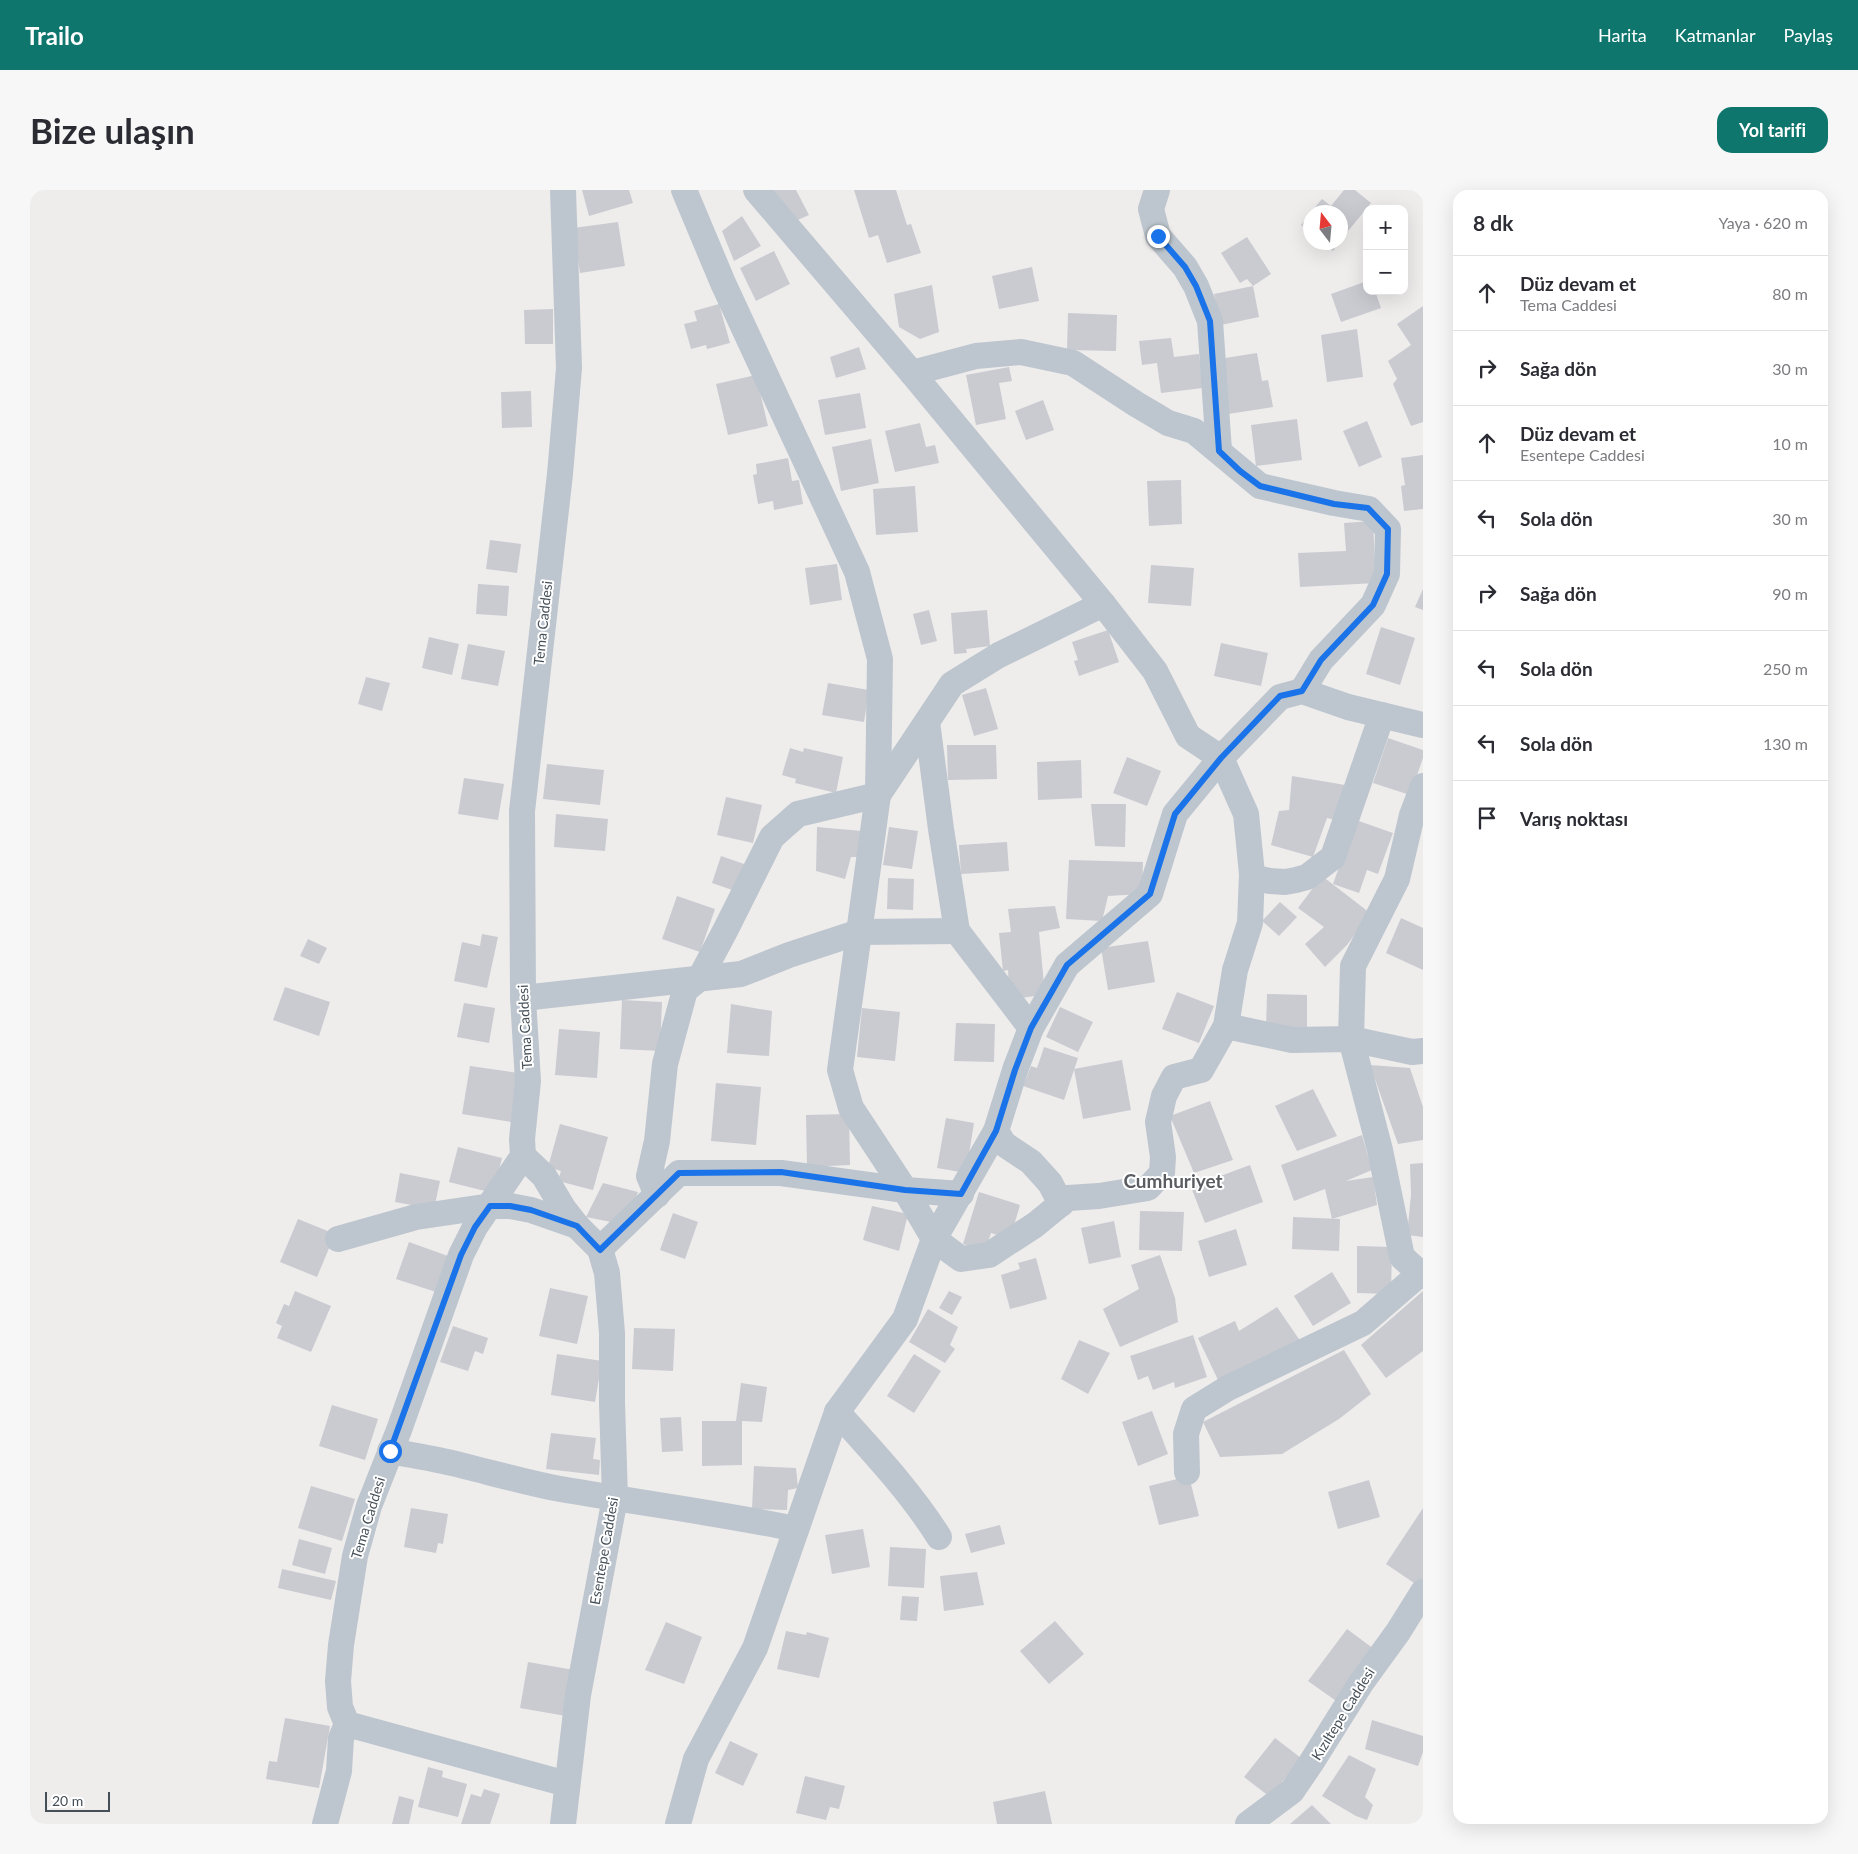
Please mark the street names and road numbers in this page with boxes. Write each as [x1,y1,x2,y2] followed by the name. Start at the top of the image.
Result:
[530,580,555,666] street label: Tema Caddesi
[514,984,535,1070] street label: Tema Caddesi
[347,1475,388,1561] street label: Tema Caddesi
[586,1496,621,1606] street label: Esentepe Caddesi
[1307,1664,1378,1763] street label: Kızıltepe Caddesi

